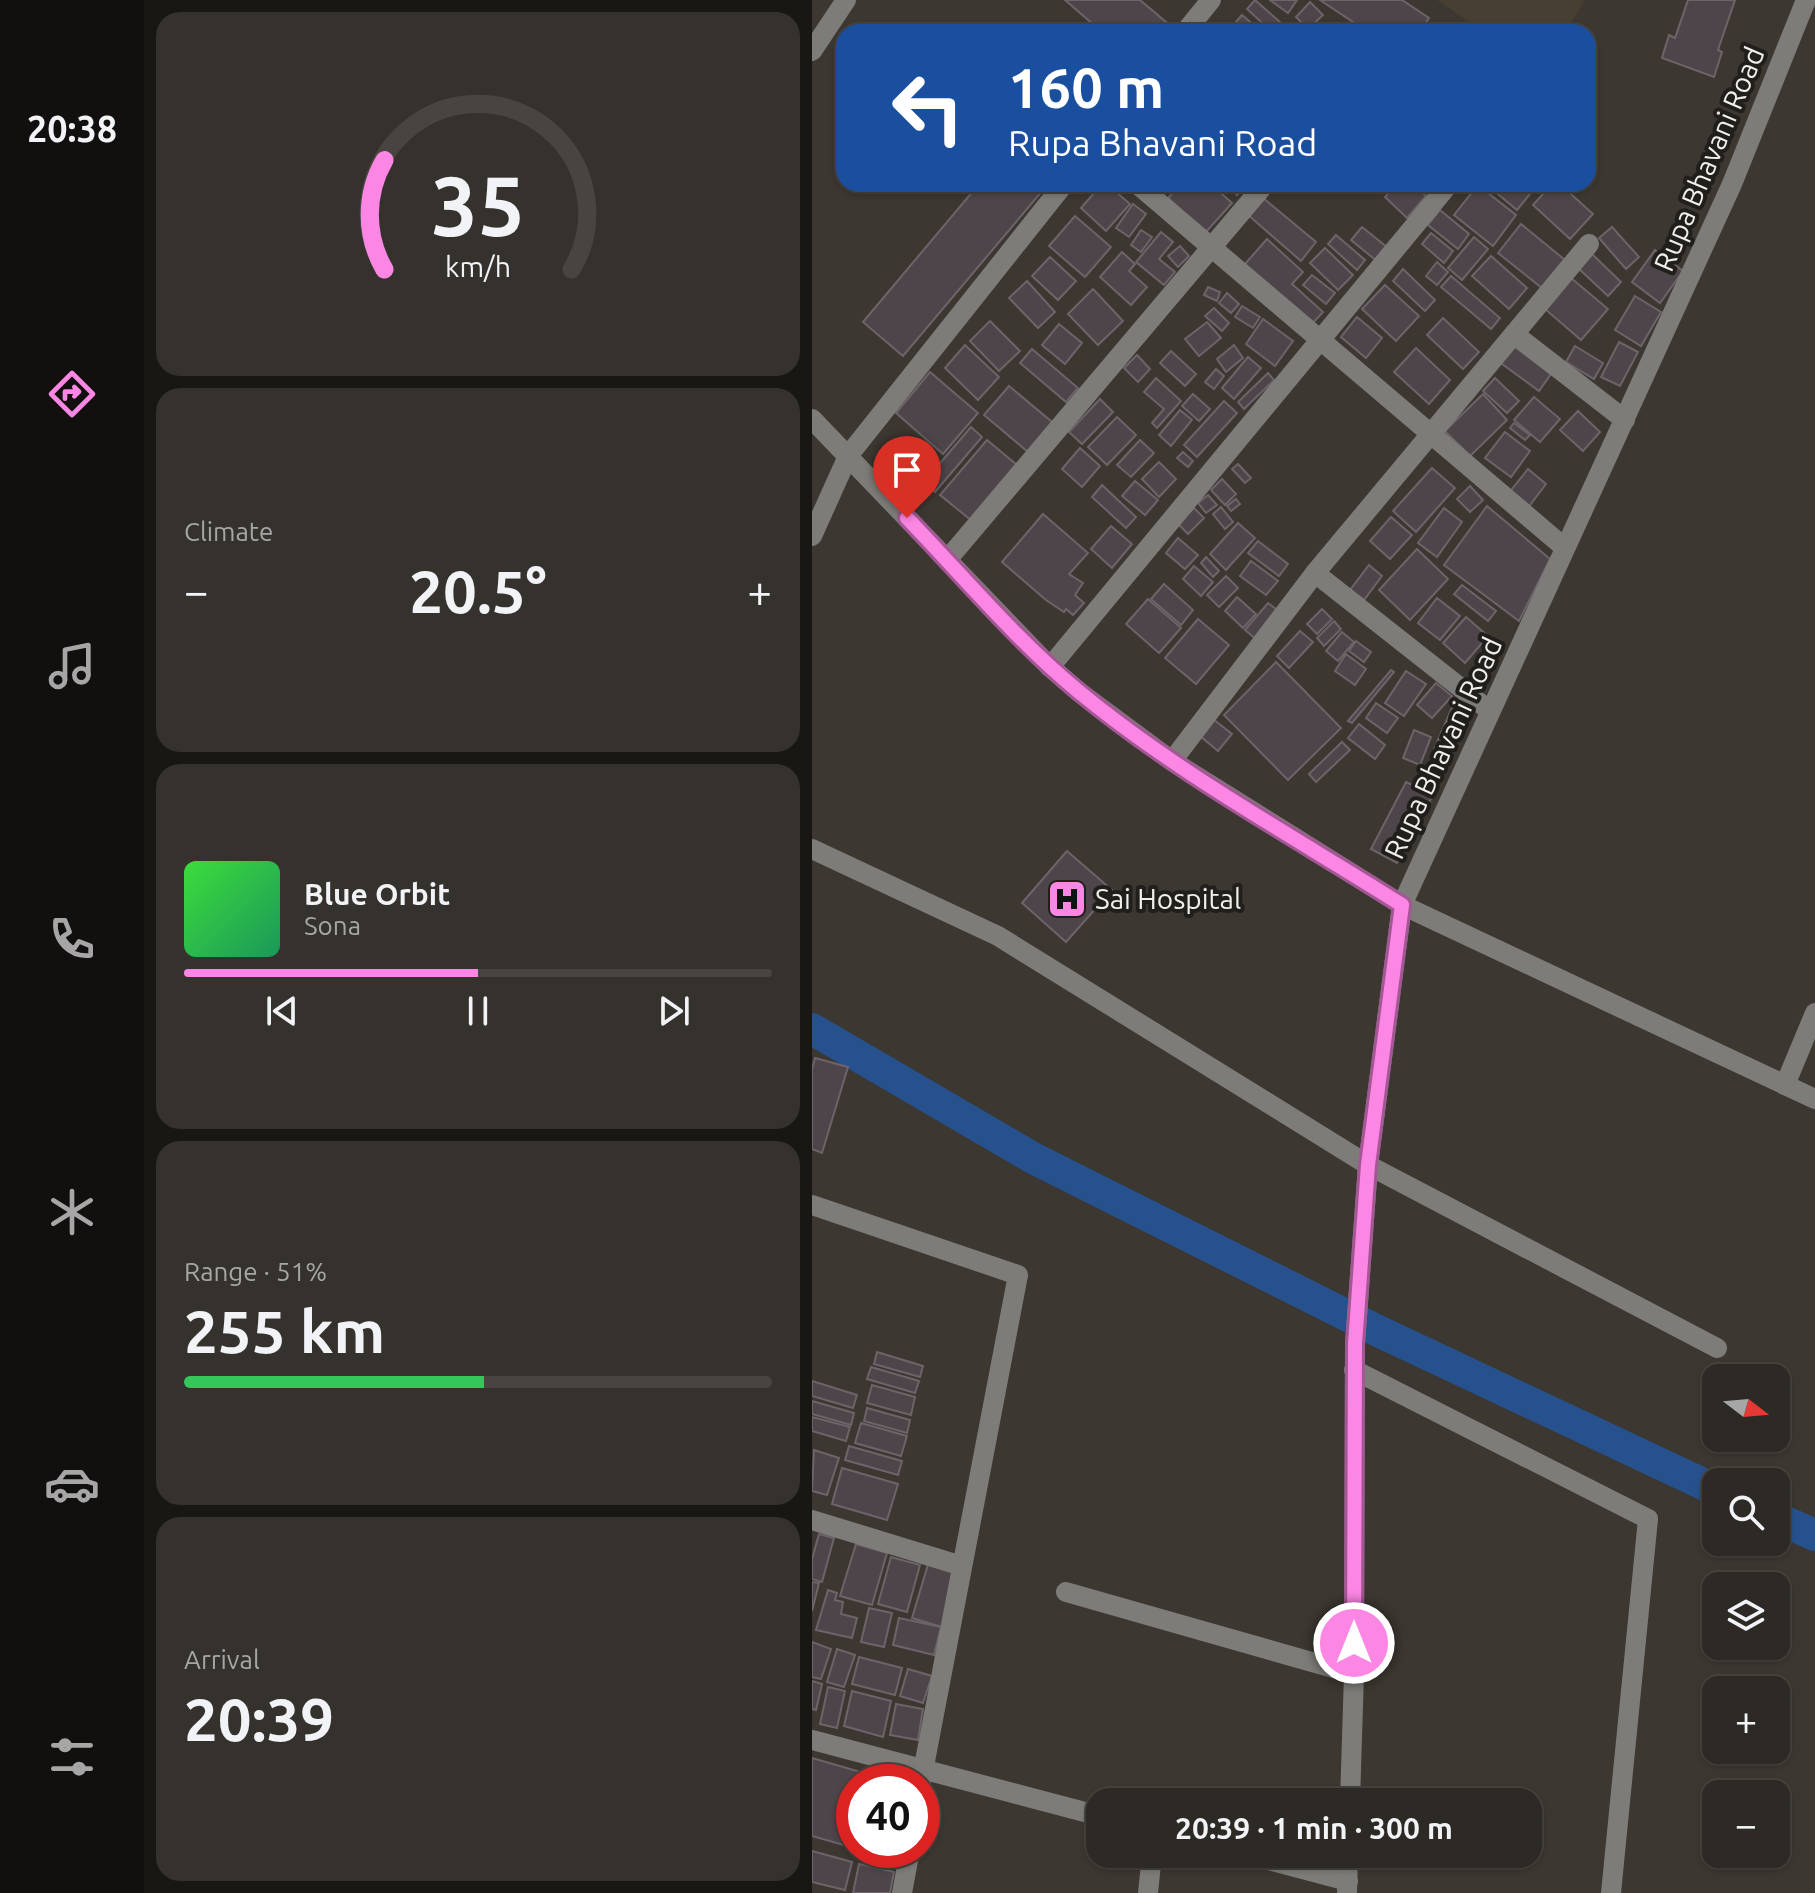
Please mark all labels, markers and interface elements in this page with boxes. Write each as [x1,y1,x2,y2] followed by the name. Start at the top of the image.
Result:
[1647,42,1770,276] street label: Rupa Bhavani Road
[876,56,980,160] icon: left
[1008,56,1164,119] text: 160 m
[27,108,117,149] text: 20:38
[1008,122,1317,163] text: Rupa Bhavani Road
[431,158,525,252] text: 35
[445,250,511,282] text: km/h
[44,366,100,422] icon: directions
[873,436,941,518] pin
[885,448,929,492] icon: arrive
[184,517,273,546] text: Climate
[409,557,547,624] text: 20.5°
[184,566,209,615] text: −
[747,566,772,615] text: +
[1378,632,1507,863] street label: Rupa Bhavani Road
[44,638,100,694] icon: music
[304,877,450,911] text: Blue Orbit
[1046,878,1088,920] hospital icon: Sai Hospital
[1095,883,1241,914] place label: Sai Hospital
[44,911,100,967] icon: phone
[304,911,361,940] text: Sona
[260,989,304,1033] icon: previous
[456,989,500,1033] icon: pause
[652,989,696,1033] icon: next
[44,1184,100,1240] icon: climate
[184,1257,327,1286] text: Range · 51%
[184,1297,385,1364] text: 255 km
[1702,1364,1790,1452] north arrow
[1702,1364,1790,1868] map controls
[44,1456,100,1512] icon: car
[1702,1468,1790,1556] button: search
[1702,1572,1790,1660] button: layers
[1312,1601,1396,1685] position arrow
[184,1645,260,1674] text: Arrival
[1702,1676,1790,1764] button: +
[184,1685,334,1752] text: 20:39
[44,1729,100,1785] icon: filters
[836,1764,940,1868] speed limit sign: 40
[1702,1780,1790,1868] button: −
[1175,1811,1453,1845] text: 20:39 · 1 min · 300 m

